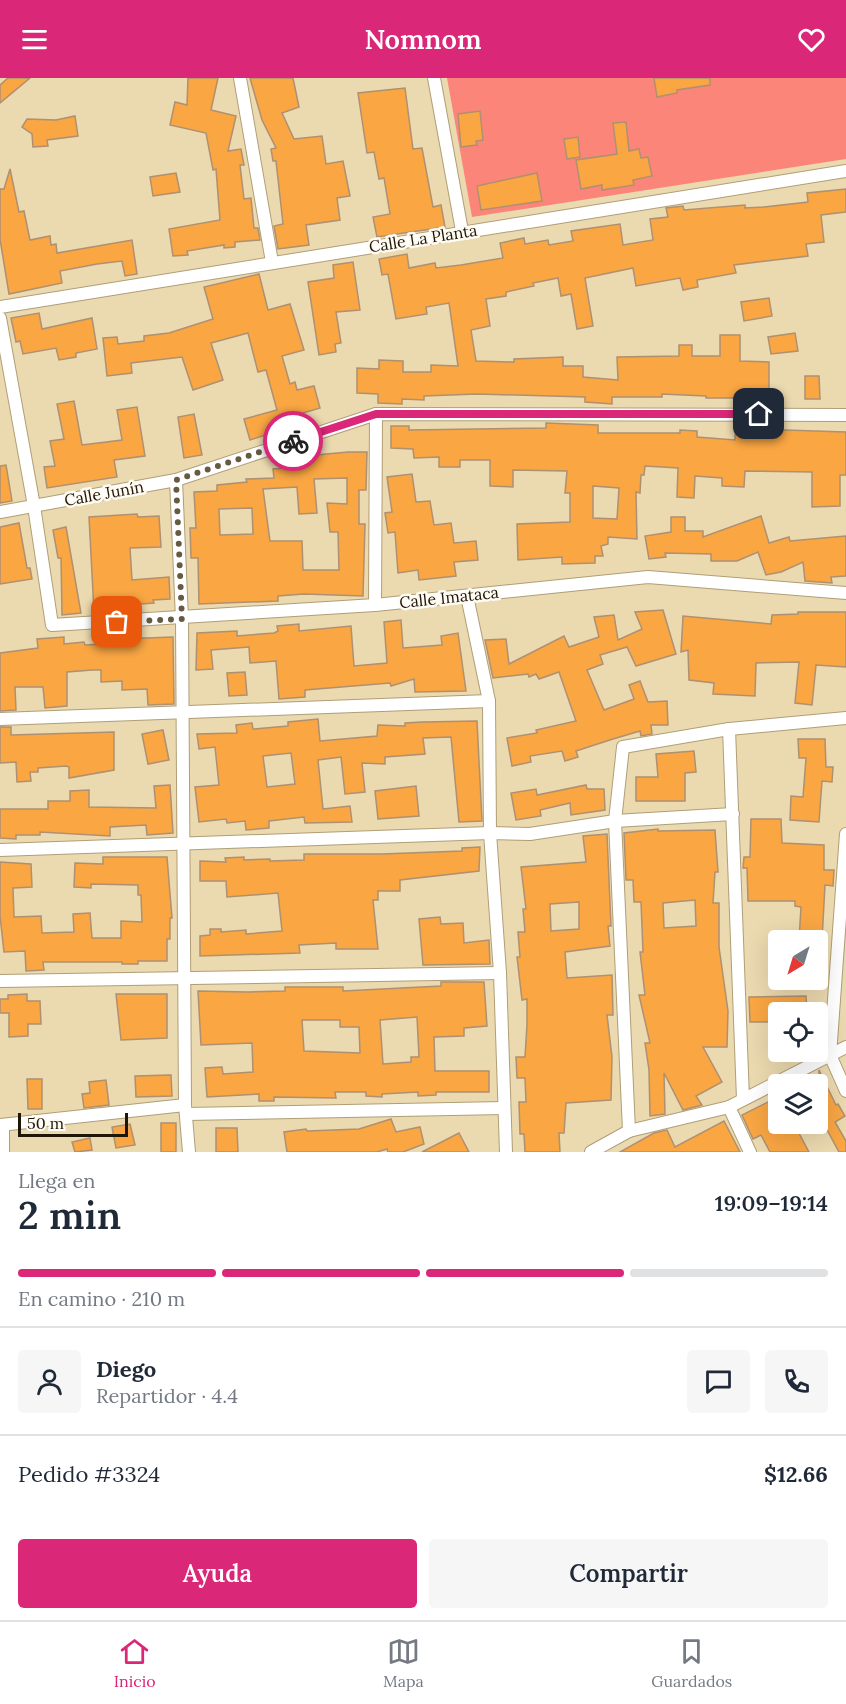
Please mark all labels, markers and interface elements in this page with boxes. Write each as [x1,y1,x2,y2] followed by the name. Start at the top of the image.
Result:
[364,22,482,56] text: Nomnom
[18,23,51,56] icon: menu
[795,23,828,56] icon: heart
[367,220,479,256] street label: Calle La Planta
[733,388,784,439] pin
[742,397,775,430] icon: home
[263,411,323,471] courier
[277,425,310,458] icon: bike
[63,476,146,510] street label: Calle Junín
[398,582,500,612] street label: Calle Imataca
[91,596,142,647] pin
[100,605,133,638] icon: bag
[768,930,828,990] north arrow
[768,930,828,1134] map controls
[768,1002,828,1062] button: locate
[768,1074,828,1134] button: layers
[18,1110,128,1138] scale bar
[27,1113,64,1133] text: 50 m
[18,1168,95,1193] text: Llega en
[715,1189,828,1217] text: 19:09–19:14
[18,1190,121,1240] text: 2 min
[18,1286,185,1311] text: En camino · 210 m
[18,1350,81,1413] button: person
[687,1350,750,1413] button: chat
[765,1350,828,1413] button: phone
[96,1355,156,1383] text: Diego
[96,1383,238,1408] text: Repartidor · 4.4
[18,1460,160,1488] text: Pedido #3324
[764,1460,828,1488] text: $12.66
[18,1539,417,1608] button: Ayuda
[429,1539,828,1608] button: Compartir
[114,1635,156,1691] tab: Inicio
[383,1635,424,1691] tab: Mapa
[651,1635,732,1691] tab: Guardados

